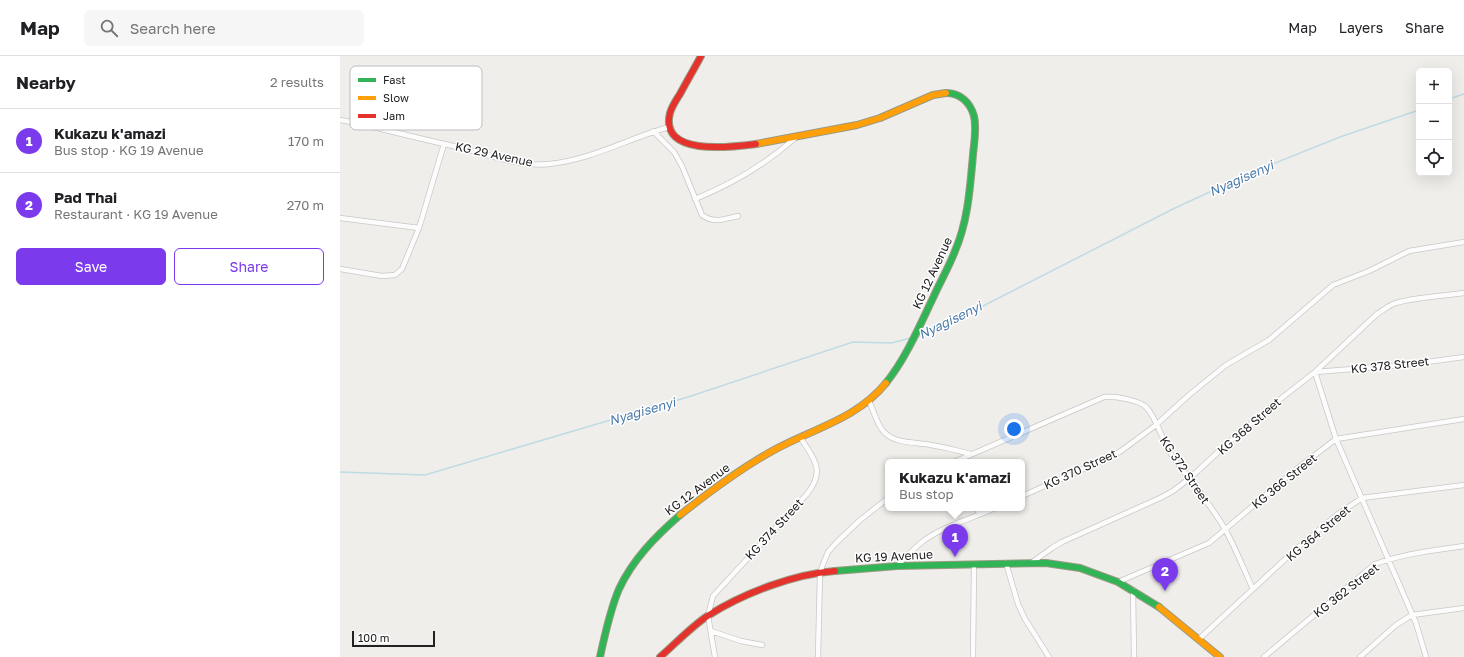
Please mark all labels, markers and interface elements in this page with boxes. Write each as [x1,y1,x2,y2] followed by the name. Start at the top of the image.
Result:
[84,10,364,46] search box
[20,16,60,39] text: Map
[98,17,120,39] icon: search
[130,19,216,37] text: Search here
[1288,19,1317,36] text: Map
[1339,19,1383,36] text: Layers
[1405,19,1444,36] text: Share
[350,66,482,130] legend
[1416,68,1452,176] map controls
[1416,68,1452,104] button: +
[16,72,76,93] text: Nearby
[383,73,406,86] text: Fast
[270,74,324,90] text: 2 results
[383,91,409,104] text: Slow
[1416,104,1452,140] button: −
[383,109,405,122] text: Jam
[54,124,166,142] text: Kukazu k'amazi
[26,133,32,149] text: 1
[288,133,324,149] text: 170 m
[454,138,534,170] street label: KG 29 Avenue
[1416,140,1452,176] button: locate
[54,142,203,158] text: Bus stop · KG 19 Avenue
[1206,156,1277,199] water label: Nyagisenyi
[54,188,117,206] text: Pad Thai
[25,197,33,213] text: 2
[287,197,324,213] text: 270 m
[54,206,218,222] text: Restaurant · KG 19 Avenue
[909,235,955,311] street label: KG 12 Avenue
[16,248,166,285] button: Save
[174,248,324,285] button: Share
[916,297,986,342] water label: Nyagisenyi
[1350,353,1430,377] street label: KG 378 Street
[607,393,679,428] water label: Nyagisenyi
[1214,394,1284,458] street label: KG 368 Street
[1004,419,1024,439] your location
[1157,433,1213,507] street label: KG 372 Street
[1041,445,1119,492] street label: KG 370 Street
[1248,450,1320,512] street label: KG 366 Street
[885,459,1025,511] popup
[661,460,733,518] street label: KG 12 Avenue
[899,468,1011,486] text: Kukazu k'amazi
[899,486,954,502] text: Bus stop
[742,495,806,563] street label: KG 374 Street
[1283,502,1353,564] street label: KG 364 Street
[942,524,968,557] pin: 1
[855,546,933,566] street label: KG 19 Avenue
[1152,558,1178,591] pin: 2
[1310,560,1382,620] street label: KG 362 Street
[352,629,435,648] scale bar
[358,631,389,644] text: 100 m

